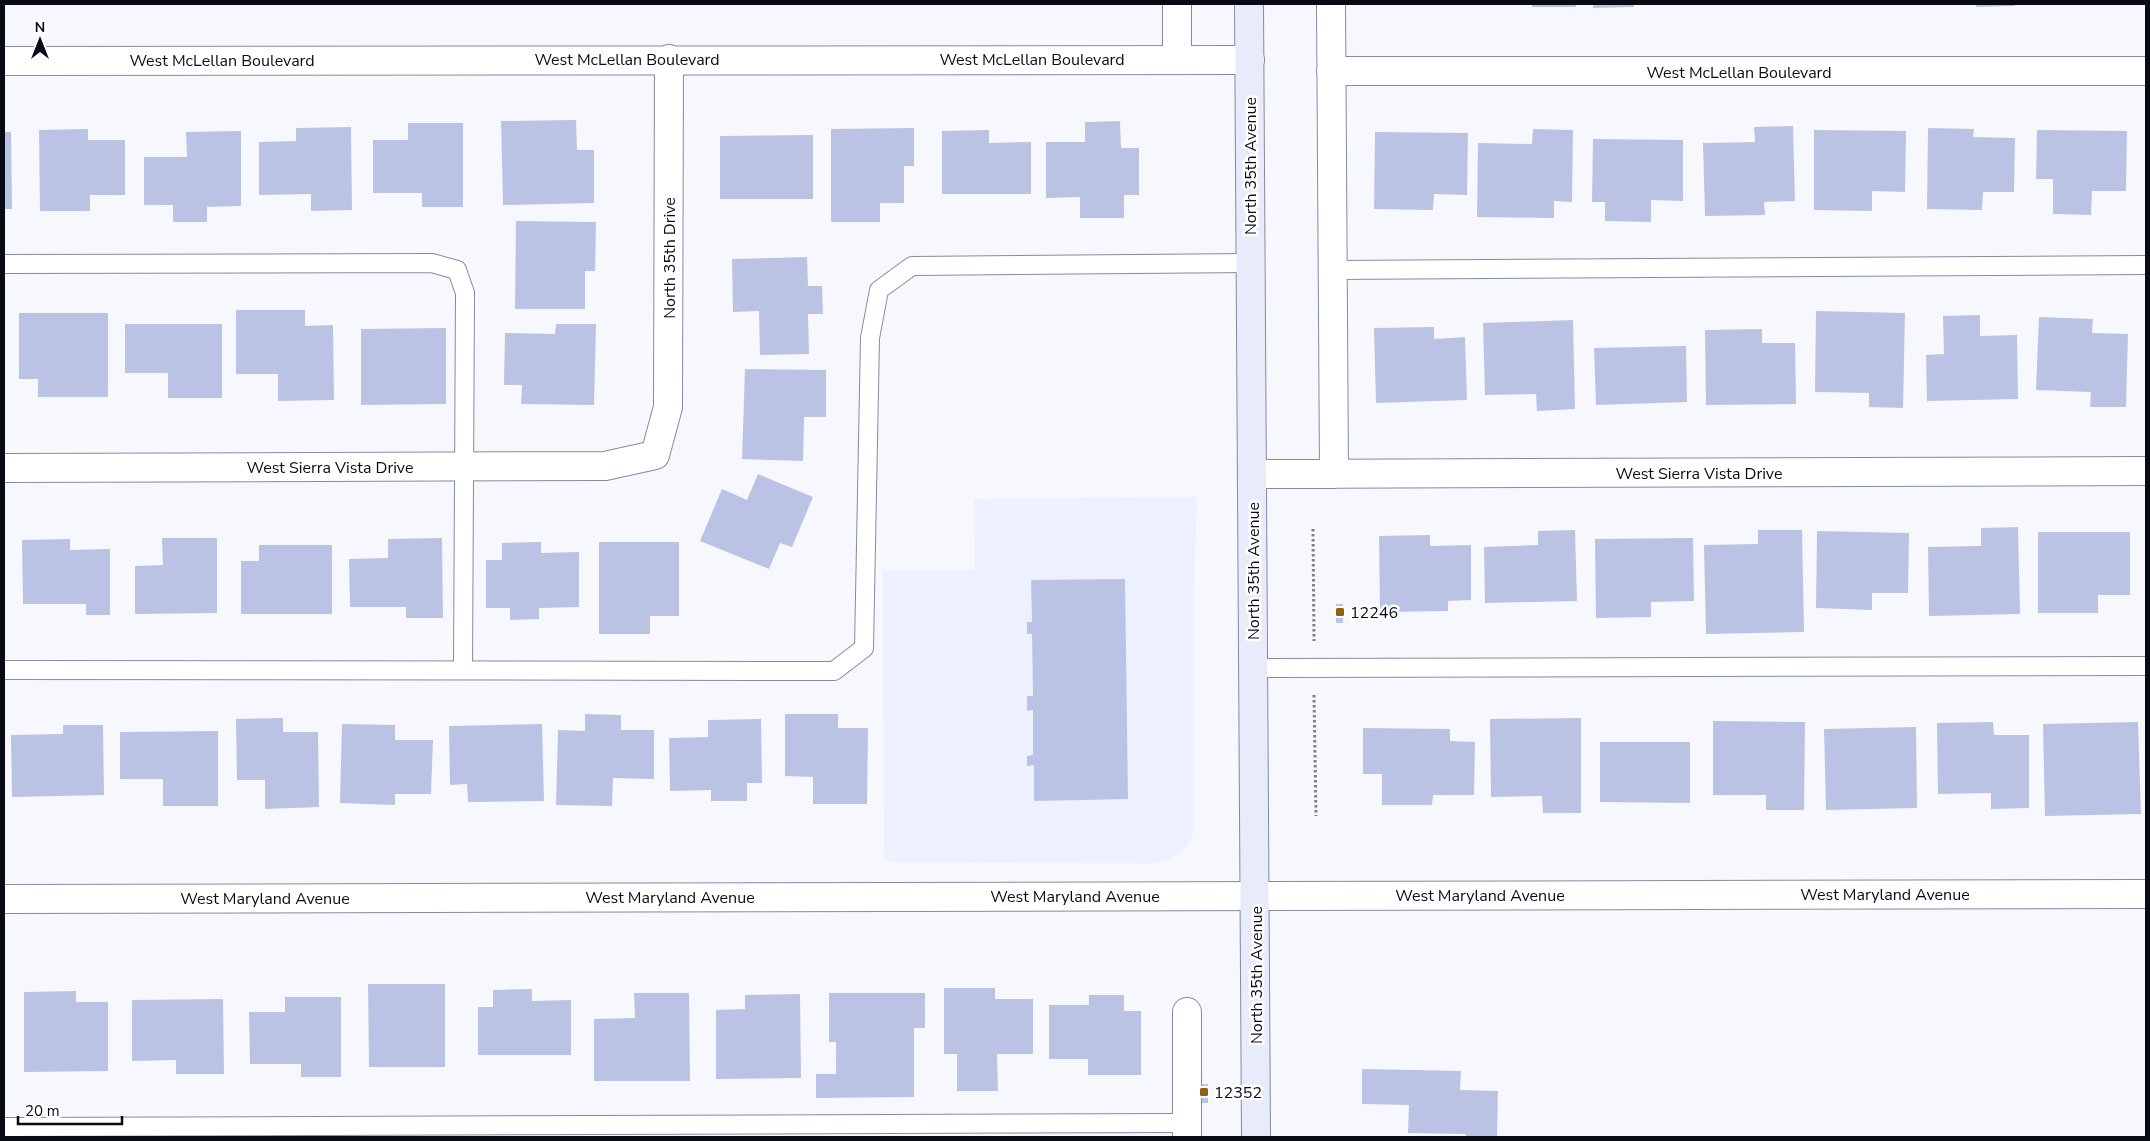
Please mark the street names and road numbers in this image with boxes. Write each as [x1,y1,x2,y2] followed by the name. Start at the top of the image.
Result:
[534,49,720,71] street label: West McLellan Boulevard
[939,49,1125,71] street label: West McLellan Boulevard
[129,50,315,72] street label: West McLellan Boulevard
[1646,62,1832,84] street label: West McLellan Boulevard
[1240,97,1262,235] street label: North 35th Avenue
[659,197,681,319] street label: North 35th Drive
[246,457,414,479] street label: West Sierra Vista Drive
[1615,463,1783,485] street label: West Sierra Vista Drive
[1243,502,1265,640] street label: North 35th Avenue
[1800,884,1970,906] street label: West Maryland Avenue
[1395,885,1565,907] street label: West Maryland Avenue
[990,886,1160,908] street label: West Maryland Avenue
[585,887,755,909] street label: West Maryland Avenue
[180,888,350,910] street label: West Maryland Avenue
[1246,906,1268,1044] street label: North 35th Avenue

